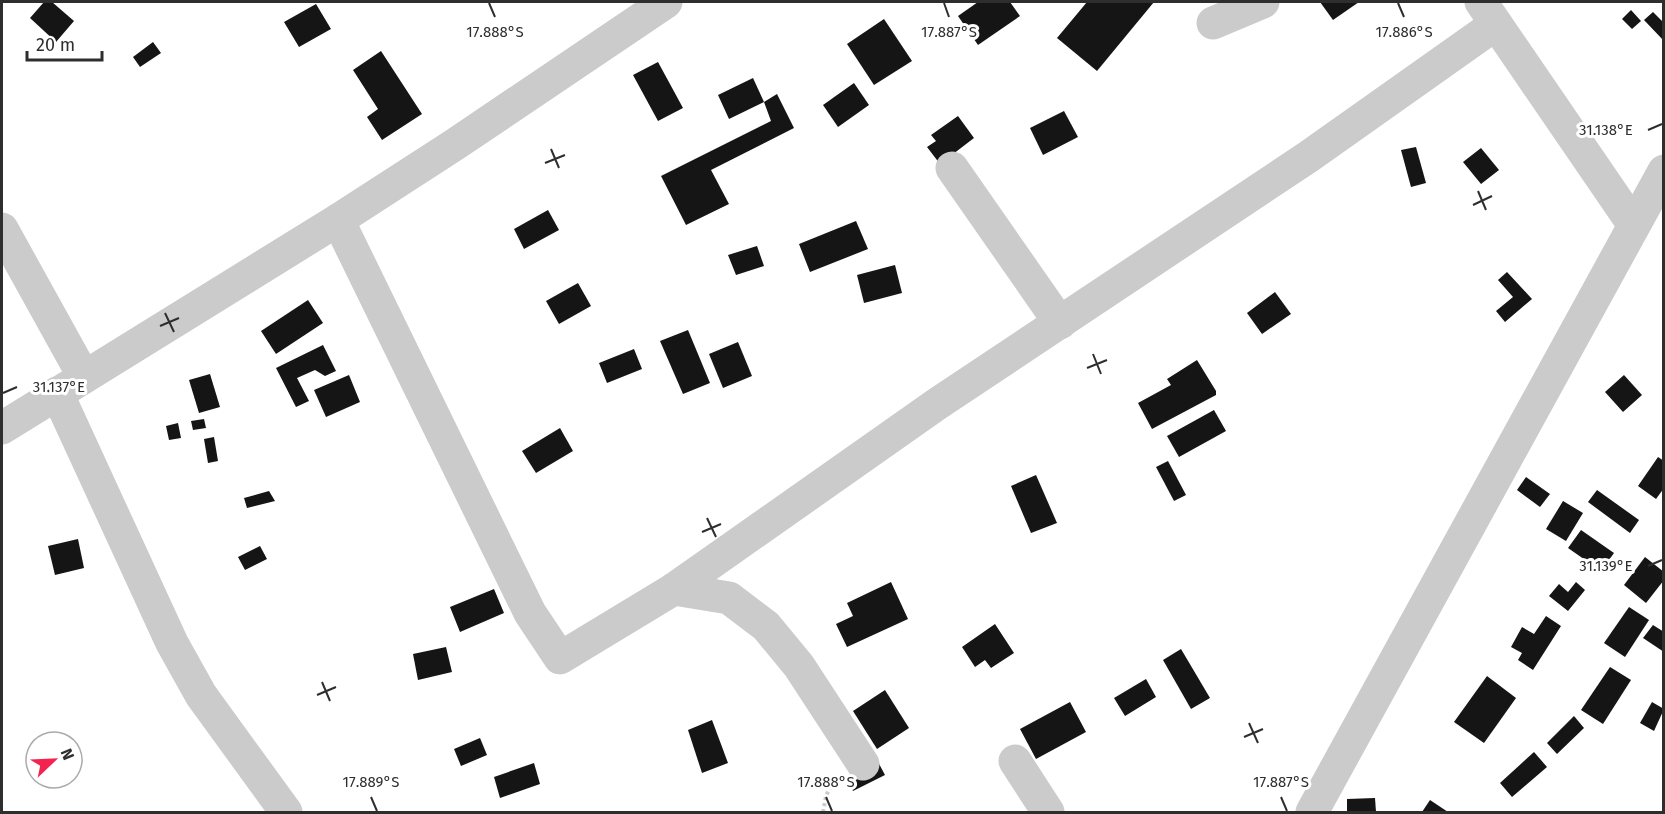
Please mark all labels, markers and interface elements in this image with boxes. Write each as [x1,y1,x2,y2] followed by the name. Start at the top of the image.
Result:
[466,23,524,41] text: 17.888°S
[921,23,977,41] text: 17.887°S
[1375,23,1433,41] text: 17.886°S
[27,24,102,62] scale bar
[36,34,75,56] text: 20 m
[1579,121,1633,139] text: 31.138°E
[33,378,85,396] text: 31.137°E
[1579,557,1633,575] text: 31.139°E
[24,730,84,790] north arrow
[57,746,78,763] text: N
[343,773,399,791] text: 17.889°S
[797,773,855,791] text: 17.888°S
[1253,773,1309,791] text: 17.887°S

